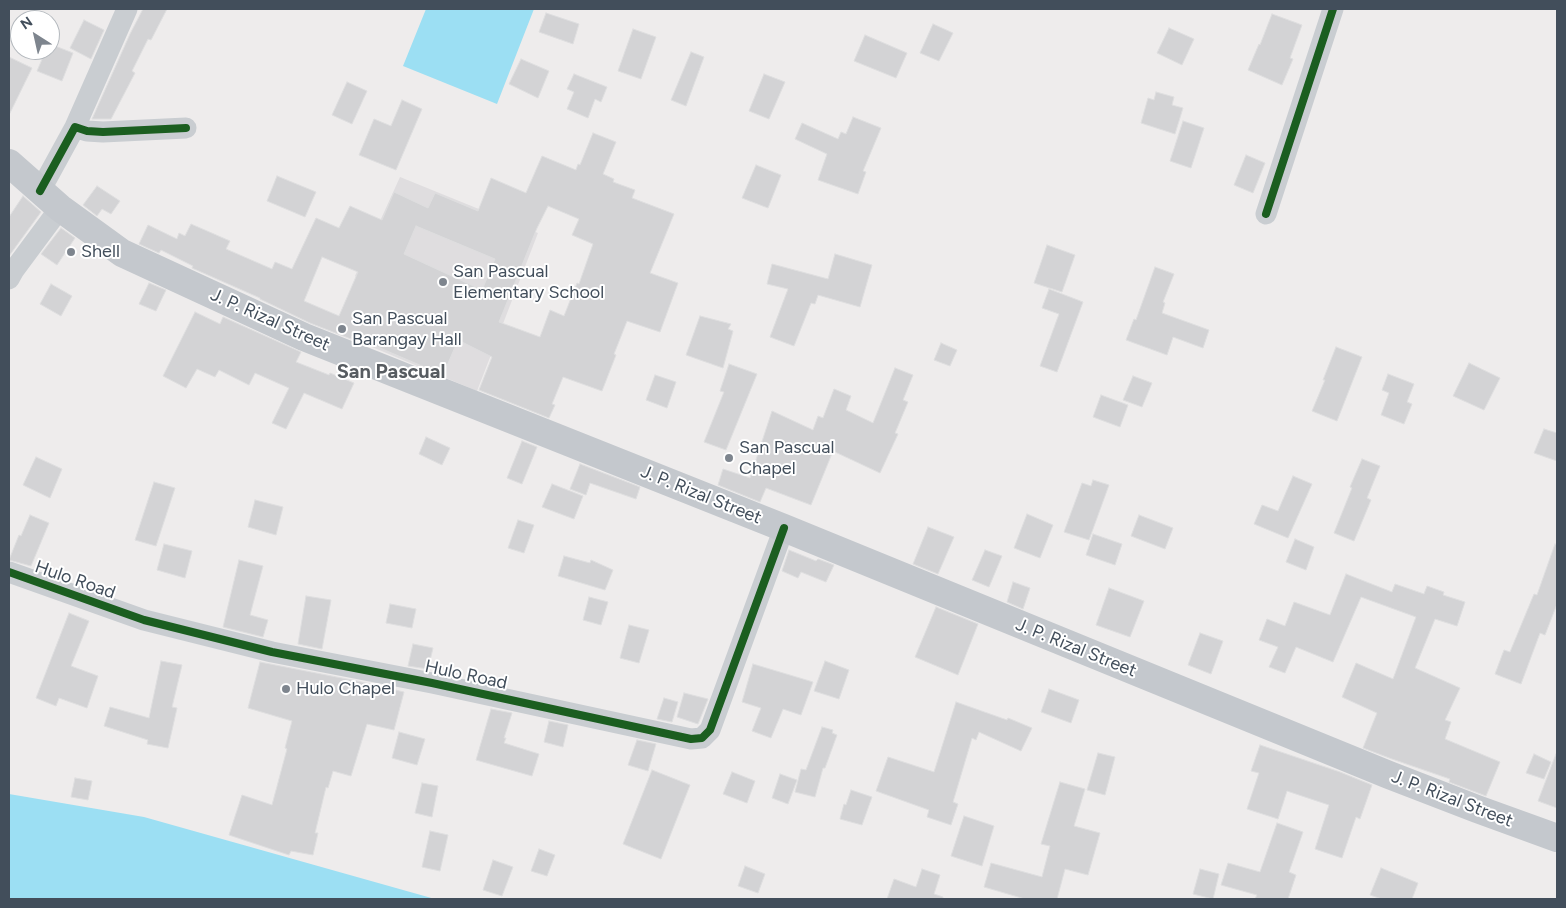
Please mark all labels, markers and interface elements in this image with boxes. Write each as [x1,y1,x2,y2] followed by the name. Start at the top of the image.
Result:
[10,10,60,60] north arrow
[17,13,36,33] text: N
[81,241,120,263] place label: Shell
[65,246,77,258] marker: Shell
[453,261,604,304] place label: San Pascual Elementary School
[437,276,449,288] marker: San Pascual Elementary School
[207,284,333,356] street label: J. P. Rizal Street
[352,308,462,350] place label: San Pascual Barangay Hall
[336,323,348,335] marker: San Pascual Barangay Hall
[337,360,445,384] district label: San Pascual
[739,437,834,479] place label: San Pascual Chapel
[723,452,735,464] marker: San Pascual Chapel
[637,461,765,529] street label: J. P. Rizal Street
[32,556,118,604] street label: Hulo Road
[1012,614,1140,682] street label: J. P. Rizal Street
[423,656,509,694] street label: Hulo Road
[296,678,395,700] place label: Hulo Chapel
[280,683,292,695] marker: Hulo Chapel
[1388,766,1516,832] street label: J. P. Rizal Street

